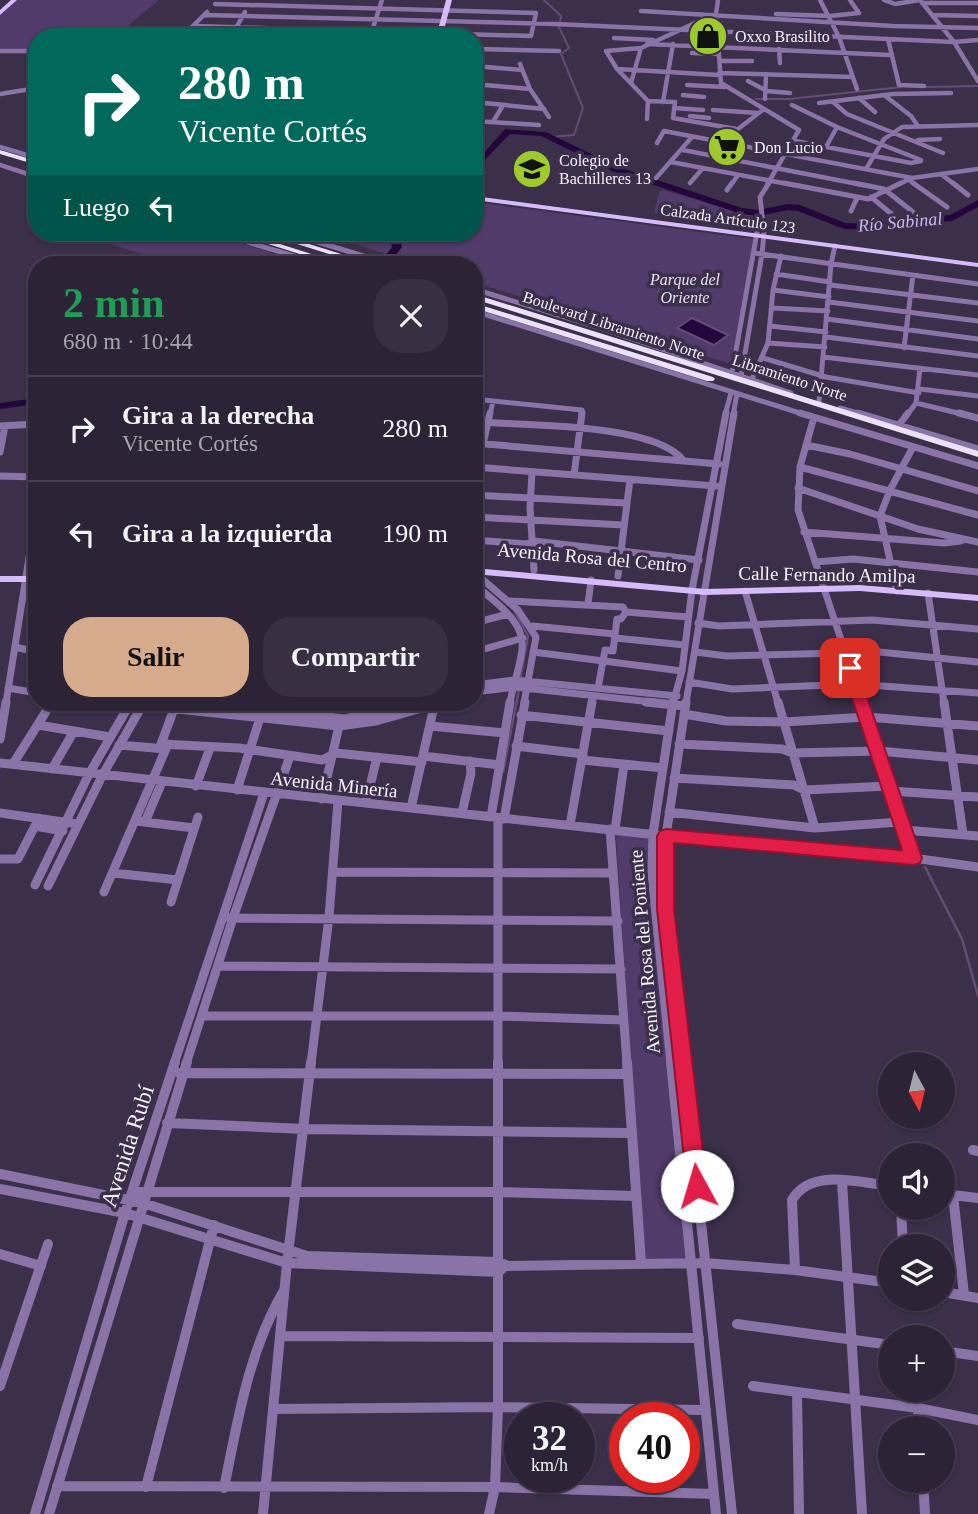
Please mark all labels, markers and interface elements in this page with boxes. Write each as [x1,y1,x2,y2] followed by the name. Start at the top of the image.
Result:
[687,15,729,57] shop icon: Oxxo Brasilito
[735,28,830,45] place label: Oxxo Brasilito
[178,55,305,110] text: 280 m
[63,56,154,147] icon: right
[178,113,367,149] text: Vicente Cortés
[706,126,748,168] supermarket icon: Don Lucio
[754,139,823,156] place label: Don Lucio
[511,148,553,190] school or university icon: Colegio de Bachilleres 13
[559,152,651,187] place label: Colegio de Bachilleres 13
[143,189,181,227] icon: left
[63,193,129,222] text: Luego
[659,201,796,236] street label: Calzada Artículo 123
[856,208,943,236] water label: Río Sabinal
[649,271,721,306] park label: Parque del Oriente
[374,279,448,353] button: close
[63,280,165,326] text: 2 min
[521,288,707,363] street label: Boulevard Libramiento Norte
[63,329,193,354] text: 680 m · 10:44
[730,351,849,404] street label: Libramiento Norte
[122,401,314,430] text: Gira a la derecha
[63,410,101,448] icon: right
[382,414,448,443] text: 280 m
[122,431,258,456] text: Vicente Cortés
[63,515,101,553] icon: left
[122,519,332,548] text: Gira a la izquierda
[382,519,448,548] text: 190 m
[496,539,688,576] street label: Avenida Rosa del Centro
[738,562,916,587] street label: Calle Fernando Amilpa
[63,617,249,697] button: Salir
[263,617,448,697] button: Compartir
[820,638,880,698] pin
[831,649,869,687] icon: arrive
[269,767,399,802] street label: Avenida Minería
[625,849,664,1055] street label: Avenida Rosa del Poniente
[878,1052,956,1129] north arrow
[878,1052,955,1493] map controls
[96,1081,159,1210] street label: Avenida Rubí
[878,1143,955,1220] button: sound
[660,1149,734,1223] position arrow
[878,1234,955,1311] button: layers
[878,1325,955,1402] button: +
[609,1402,700,1493] speed limit sign: 40
[878,1416,955,1493] button: −
[532,1419,567,1458] text: 32
[531,1455,568,1475] text: km/h

